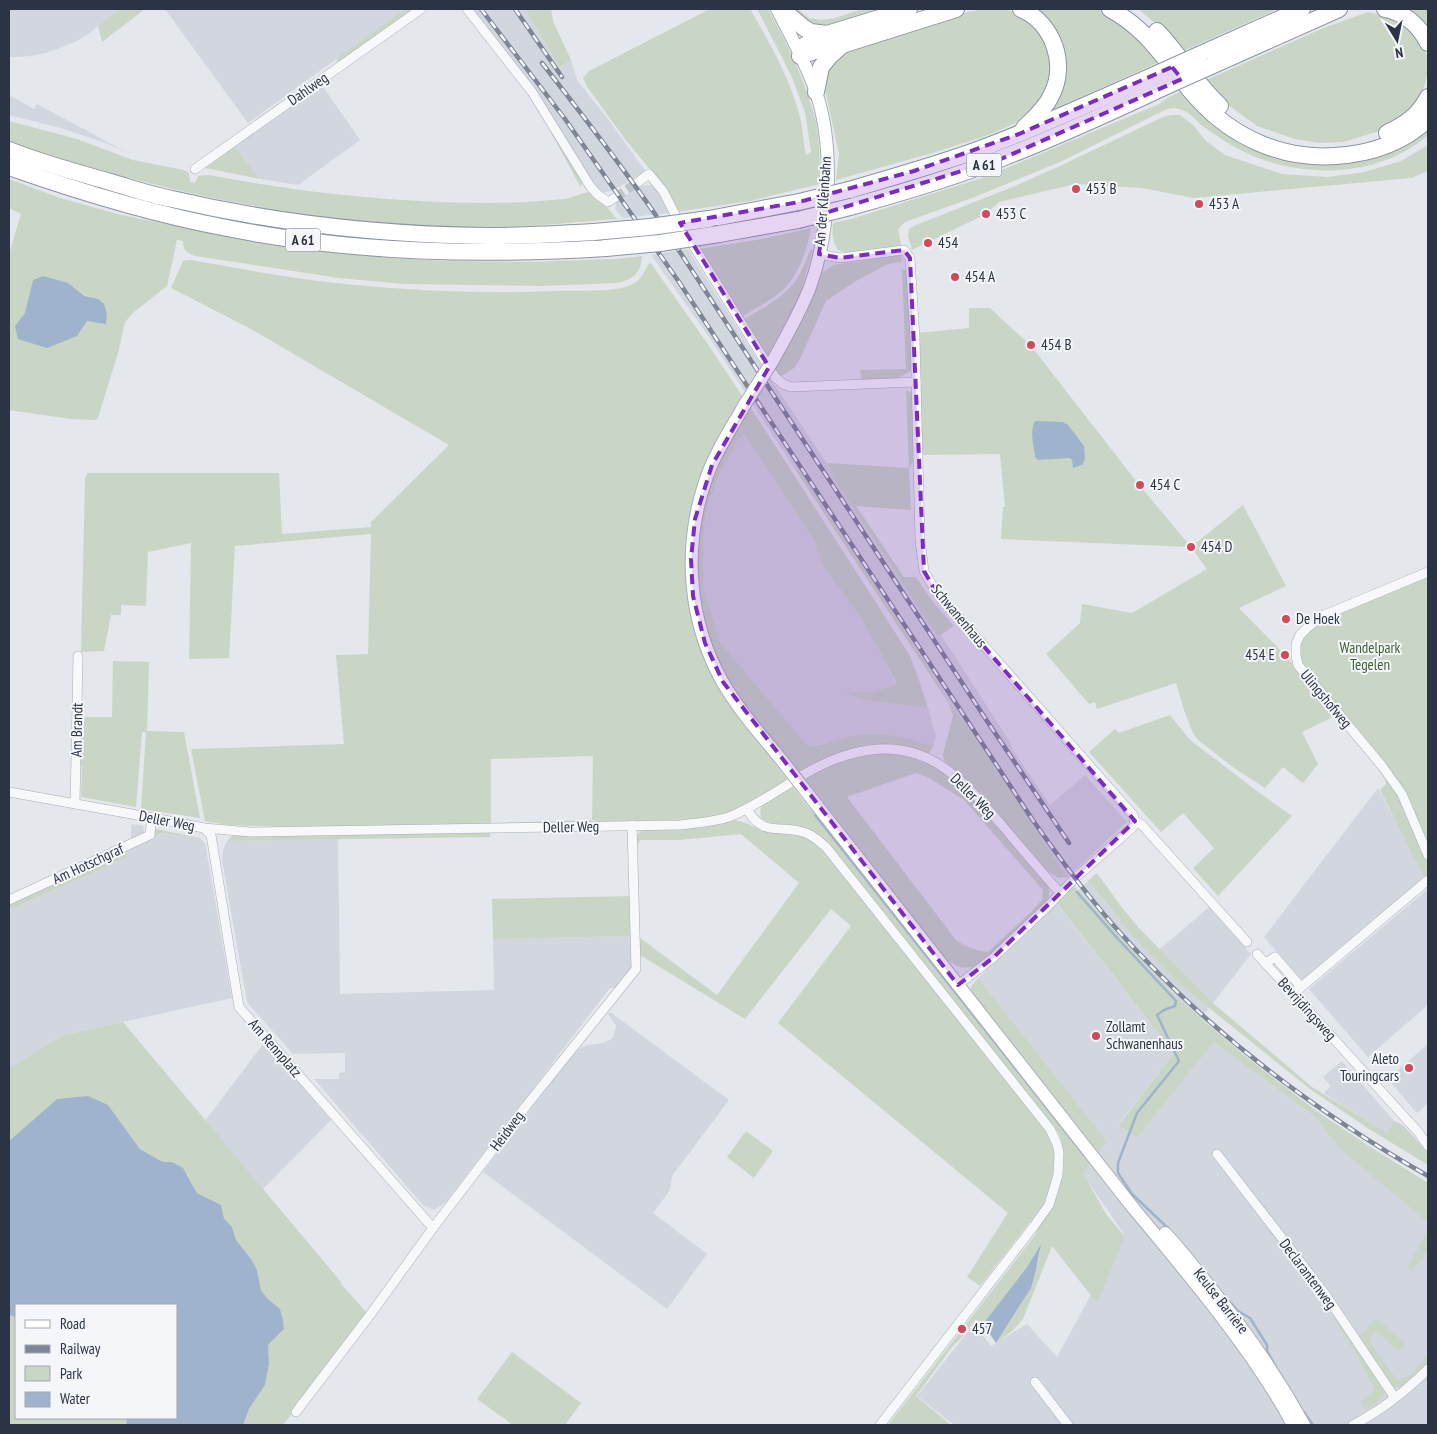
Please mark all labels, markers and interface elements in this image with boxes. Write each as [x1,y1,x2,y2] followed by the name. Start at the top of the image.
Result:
[1372,15,1422,65] north arrow
[1394,43,1405,62] text: N
[284,68,332,109] street label: Dahlweg
[966,154,1002,176] road number: A 61
[810,156,835,246] street label: An der Kleinbahn
[1086,179,1117,198] place label: 453 B
[1070,183,1082,195] marker: 453 B
[1209,194,1240,213] place label: 453 A
[1193,198,1205,210] marker: 453 A
[996,204,1026,223] place label: 453 C
[980,208,992,220] marker: 453 C
[286,228,320,252] road number: A 61
[938,233,959,252] place label: 454
[922,237,934,249] marker: 454
[965,267,996,286] place label: 454 A
[949,271,961,283] marker: 454 A
[1041,335,1072,354] place label: 454 B
[1025,339,1037,351] marker: 454 B
[1150,475,1180,494] place label: 454 C
[1134,479,1146,491] marker: 454 C
[1201,537,1232,556] place label: 454 D
[1185,541,1197,553] marker: 454 D
[927,580,991,651] street label: Schwanenhaus
[1296,609,1340,628] place label: De Hoek
[1280,613,1292,625] marker: De Hoek
[1340,638,1401,674] park label: Wandelpark Tegelen
[1245,645,1275,664] place label: 454 E
[1279,649,1291,661] marker: 454 E
[1296,665,1356,732] street label: Ulingshofweg
[67,703,86,757] street label: Am Brandt
[947,769,1000,822] street label: Deller Weg
[138,806,197,835] street label: Deller Weg
[543,817,599,836] street label: Deller Weg
[49,838,127,888] street label: Am Hotschgraf
[1274,973,1341,1044] street label: Bevrijdingsweg
[245,1014,306,1081] street label: Am Rennplatz
[1106,1017,1183,1053] place label: Zollamt Schwanenhaus
[1090,1030,1102,1042] marker: Zollamt Schwanenhaus
[1340,1049,1399,1085] place label: Aleto Touringcars
[1403,1062,1415,1074] marker: Aleto Touringcars
[485,1107,528,1154] street label: Heidweg
[1276,1235,1341,1313] street label: Declarantenweg
[1190,1264,1253,1337] street label: Keulse Barrière
[15,1304,178,1419] legend
[60,1314,86,1333] text: Road
[972,1319,992,1338] place label: 457
[956,1323,968,1335] marker: 457
[60,1339,101,1358] text: Railway
[60,1364,82,1383] text: Park
[60,1389,91,1408] text: Water

